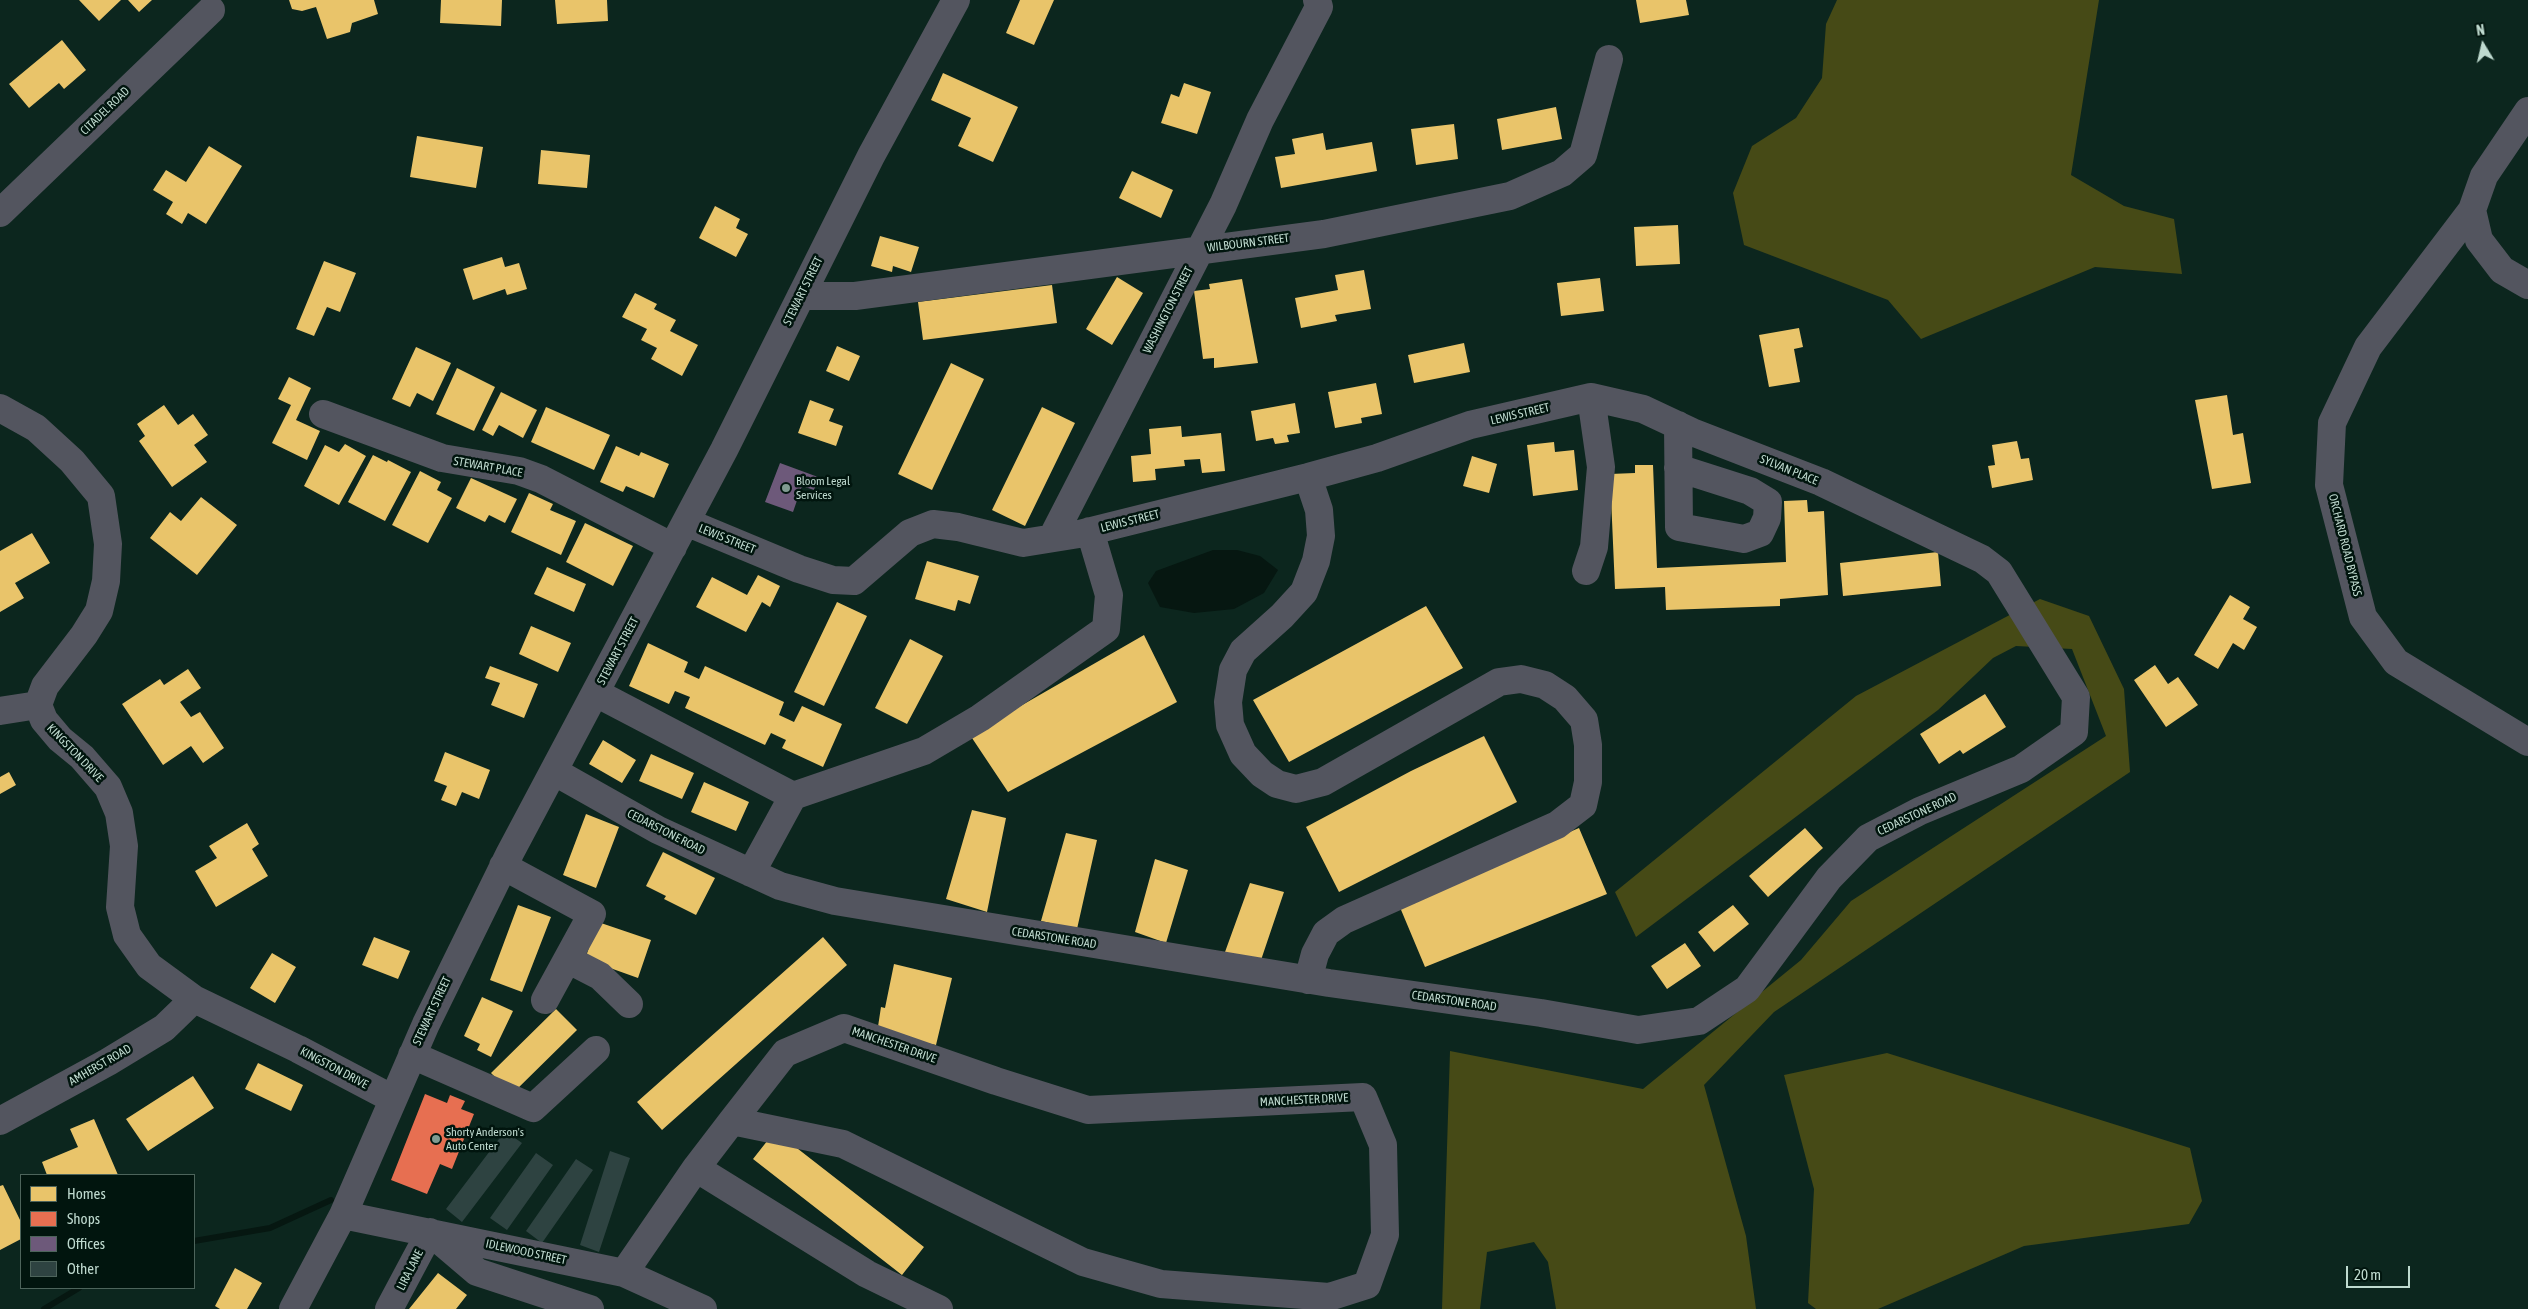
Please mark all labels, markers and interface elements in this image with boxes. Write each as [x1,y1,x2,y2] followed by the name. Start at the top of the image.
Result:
[2458,20,2508,70] north arrow
[2475,22,2486,39] text: N
[77,84,133,138] street label: CITADEL ROAD
[1206,231,1290,255] street label: WILBOURN STREET
[780,254,826,328] street label: STEWART STREET
[1140,264,1196,356] street label: WASHINGTON STREET
[1489,400,1551,428] street label: LEWIS STREET
[1758,452,1820,488] street label: SYLVAN PLACE
[452,454,524,480] street label: STEWART PLACE
[796,474,850,502] place label: Bloom Legal Services
[780,482,792,494] marker: Bloom Legal Services
[2325,492,2365,598] street label: ORCHARD ROAD BYPASS
[1099,507,1161,535] street label: LEWIS STREET
[696,521,758,557] street label: LEWIS STREET
[594,615,642,687] street label: STEWART STREET
[44,721,106,785] street label: KINGSTON DRIVE
[1875,789,1959,839] street label: CEDARSTONE ROAD
[625,806,707,858] street label: CEDARSTONE ROAD
[1011,924,1097,952] street label: CEDARSTONE ROAD
[410,974,454,1048] street label: STEWART STREET
[1411,988,1497,1014] street label: CEDARSTONE ROAD
[850,1024,938,1066] street label: MANCHESTER DRIVE
[66,1041,134,1089] street label: AMHERST ROAD
[298,1044,370,1092] street label: KINGSTON DRIVE
[1260,1090,1348,1110] street label: MANCHESTER DRIVE
[446,1125,524,1153] place label: Shorty Anderson's Auto Center
[430,1133,442,1145] marker: Shorty Anderson's Auto Center
[20,1174,195,1289] legend
[67,1185,106,1202] text: Homes
[67,1210,100,1227] text: Shops
[67,1235,105,1252] text: Offices
[484,1236,568,1268] street label: IDLEWOOD STREET
[394,1247,426,1293] street label: LIRA LANE
[2348,1256,2412,1288] scale bar
[67,1260,99,1277] text: Other
[2354,1266,2381,1283] text: 20 m

